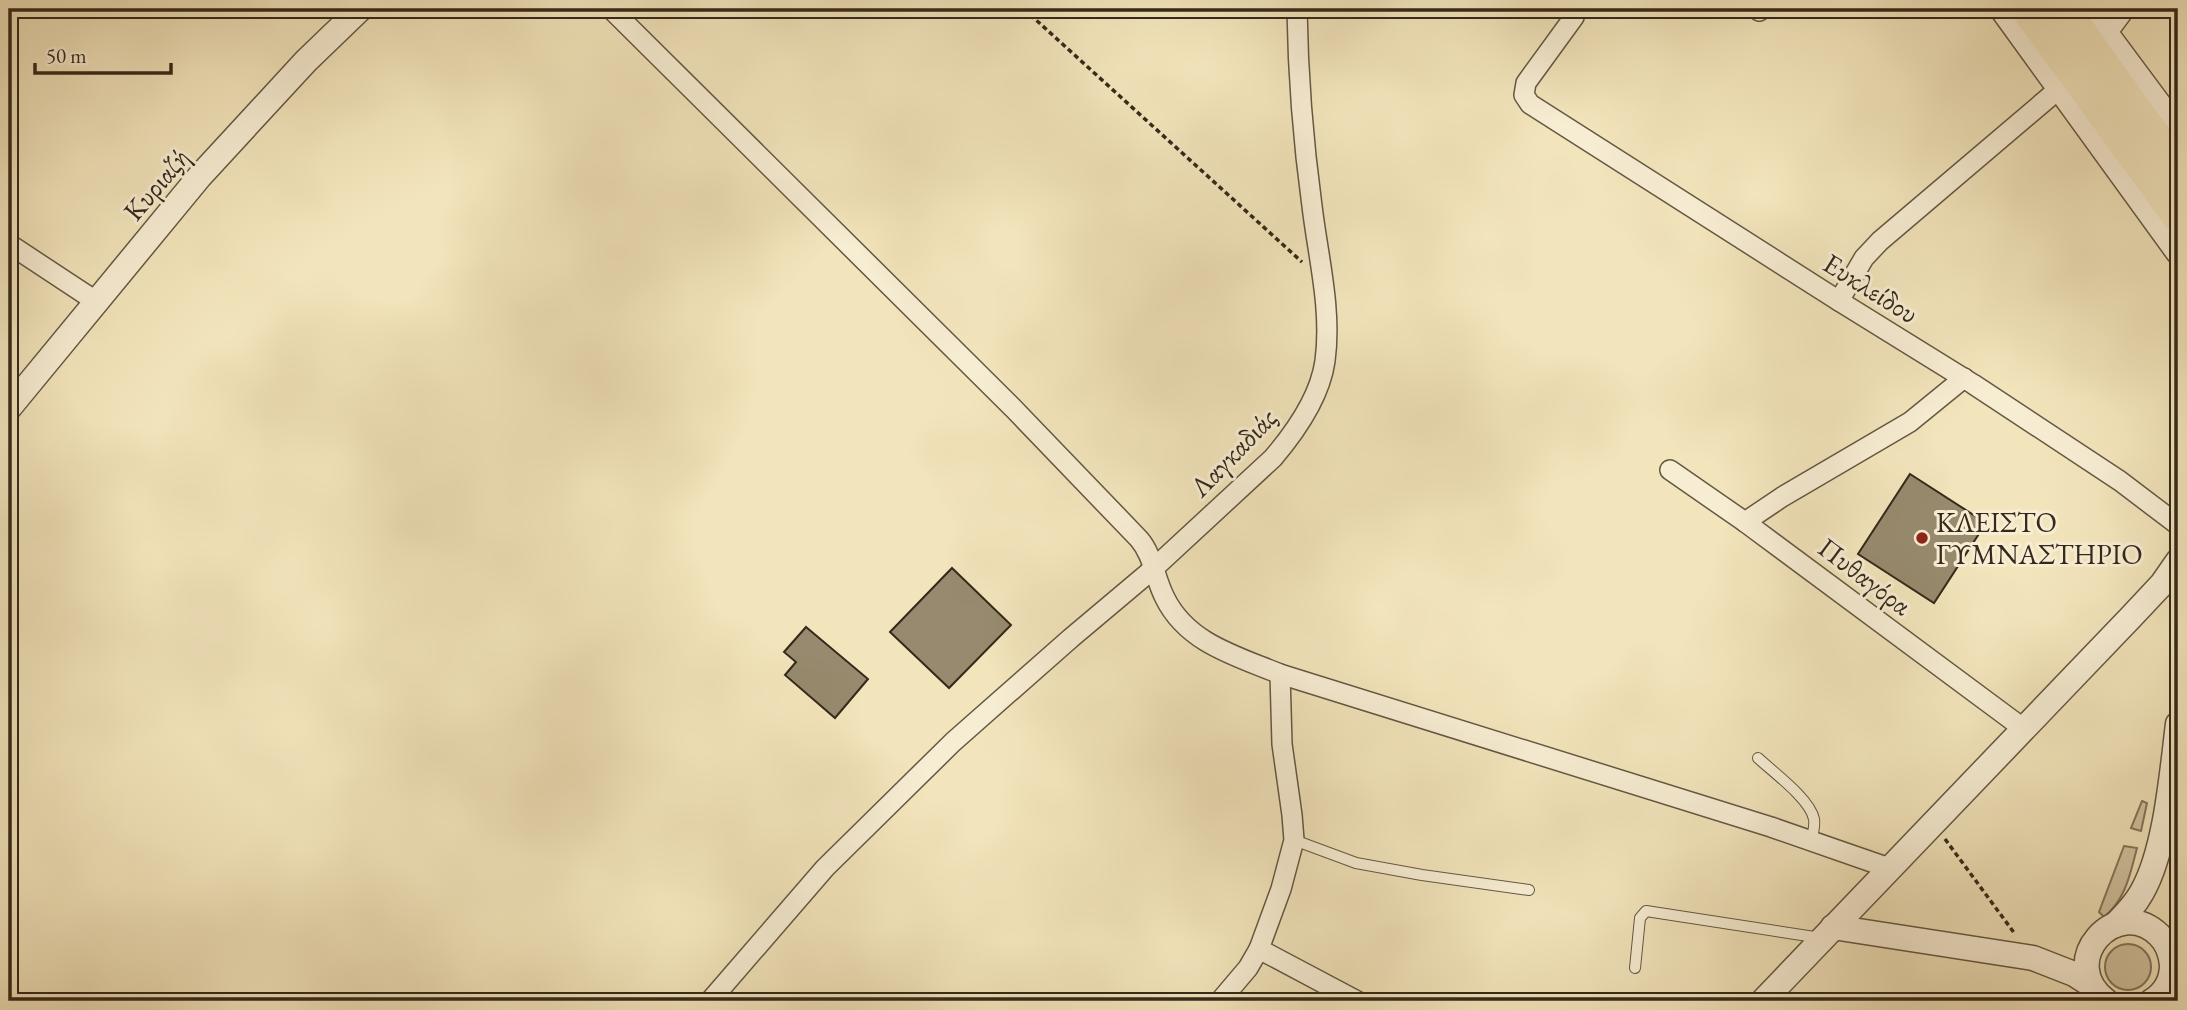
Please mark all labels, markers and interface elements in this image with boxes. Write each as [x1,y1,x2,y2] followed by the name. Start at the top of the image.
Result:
[35,32,172,76] scale bar
[46,42,87,69] text: 50 m
[115,140,197,228] street label: Κυριαζή
[1817,245,1925,331] street label: Ευκλείδου
[1181,400,1284,505] street label: Λαγκαδιάς
[1936,504,2143,572] place label: ΚΛΕΙΣΤΟ ΓΥΜΝΑΣΤΗΡΙΟ
[1811,529,1919,623] street label: Πυθαγόρα
[1914,530,1930,546] marker: ΚΛΕΙΣΤΟ ΓΥΜΝΑΣΤΗΡΙΟ

